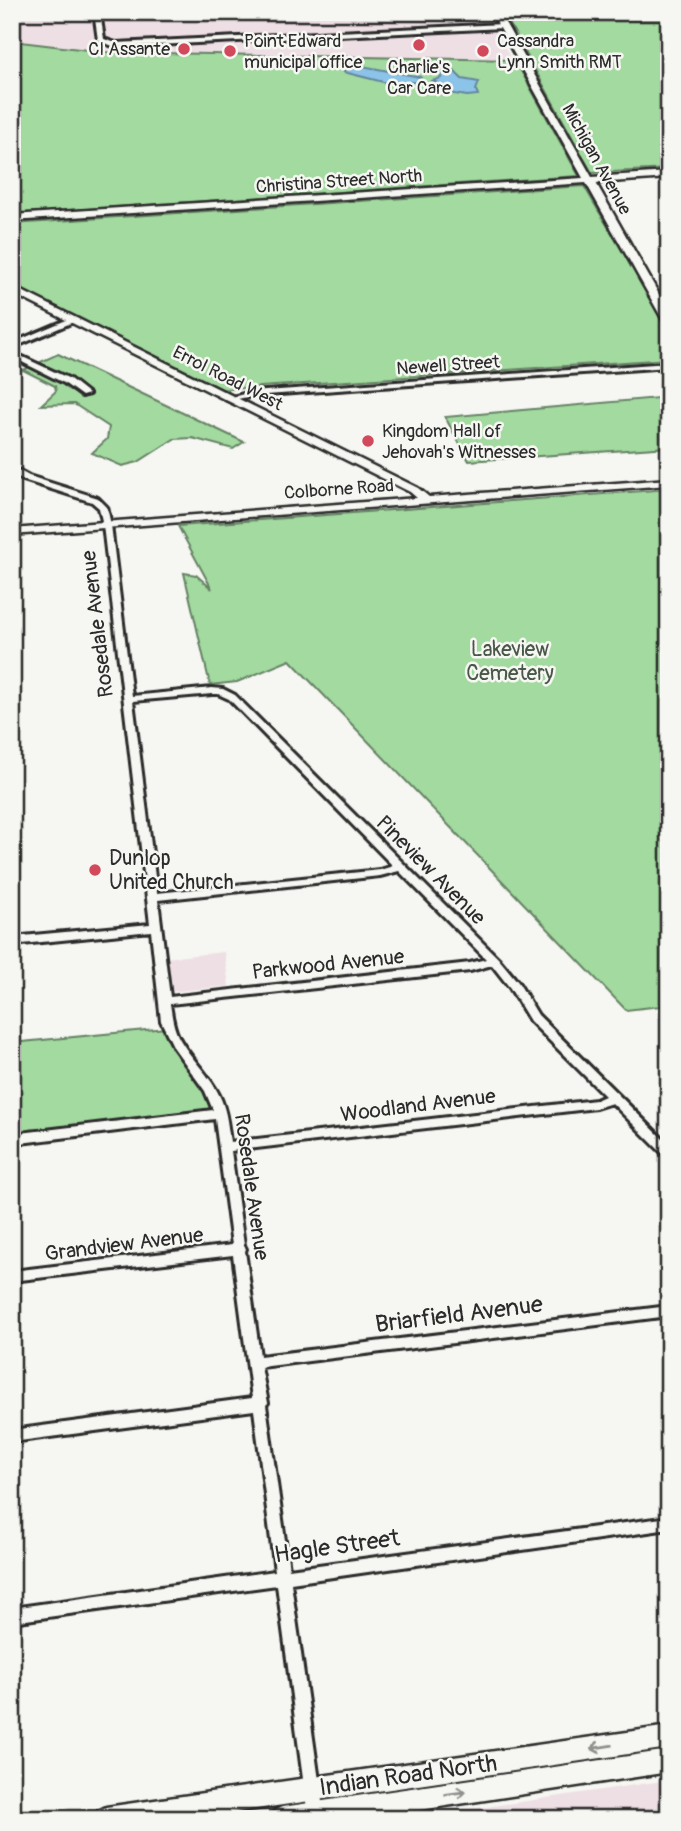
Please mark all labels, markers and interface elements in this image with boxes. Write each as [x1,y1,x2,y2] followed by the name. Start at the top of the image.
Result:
[244,30,363,74] place label: Point Edward municipal office
[497,30,622,74] place label: Cassandra Lynn Smith RMT
[411,37,427,53] marker: Charlie's Car Care
[88,38,170,61] place label: CI Assante
[176,41,192,57] marker: CI Assante
[222,43,238,59] marker: Point Edward municipal office
[475,43,491,59] marker: Cassandra Lynn Smith RMT
[387,56,451,100] place label: Charlie's Car Care
[557,100,637,219] street label: Michigan Avenue
[255,164,423,199] street label: Christina Street North
[169,341,287,416] street label: Errol Road West
[396,350,501,381] street label: Newell Street
[382,420,536,464] place label: Kingdom Hall of Jehovah's Witnesses
[360,433,376,449] marker: Kingdom Hall of Jehovah's Witnesses
[283,474,395,505] street label: Colborne Road
[75,548,120,699] street label: Rosedale Avenue
[466,636,554,687] park label: Lakeview Cemetery
[370,810,492,931] street label: Pineview Avenue
[109,845,234,896] place label: Dunlop United Church
[87,862,103,878] marker: Dunlop United Church
[251,943,406,986] street label: Parkwood Avenue
[339,1082,498,1128] street label: Woodland Avenue
[228,1112,275,1263] street label: Rosedale Avenue
[43,1221,206,1268] street label: Grandview Avenue
[374,1290,545,1339] street label: Briarfield Avenue
[273,1523,402,1570] street label: Hagle Street
[590,1741,613,1754] one-way arrow
[317,1749,499,1802] street label: Indian Road North
[444,1786,466,1799] one-way arrow

